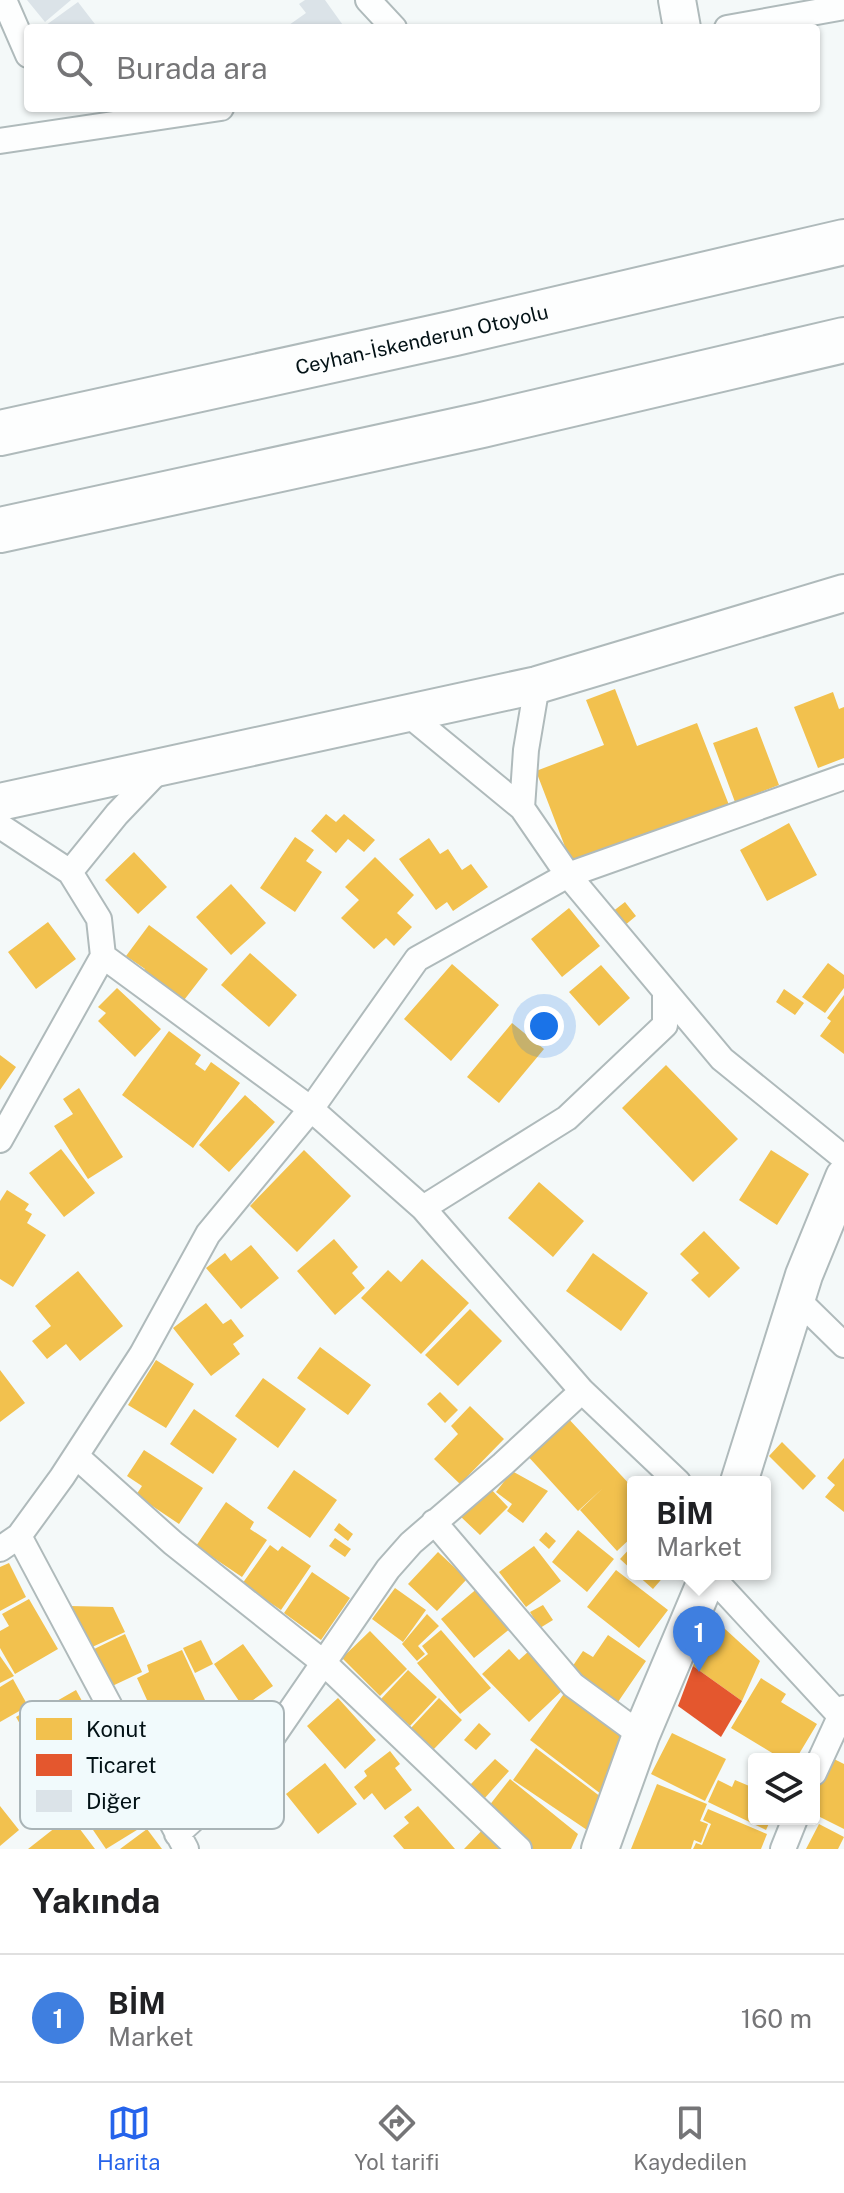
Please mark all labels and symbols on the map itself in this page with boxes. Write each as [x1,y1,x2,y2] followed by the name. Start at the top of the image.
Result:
[293,300,551,380] street label: Ceyhan-İskenderun Otoyolu
[524,1006,564,1046] your location
[673,1606,725,1672] pin: 1
[20,1701,284,1829] legend
[86,1716,147,1742] text: Konut
[86,1752,157,1778] text: Ticaret
[86,1788,141,1814] text: Diğer

